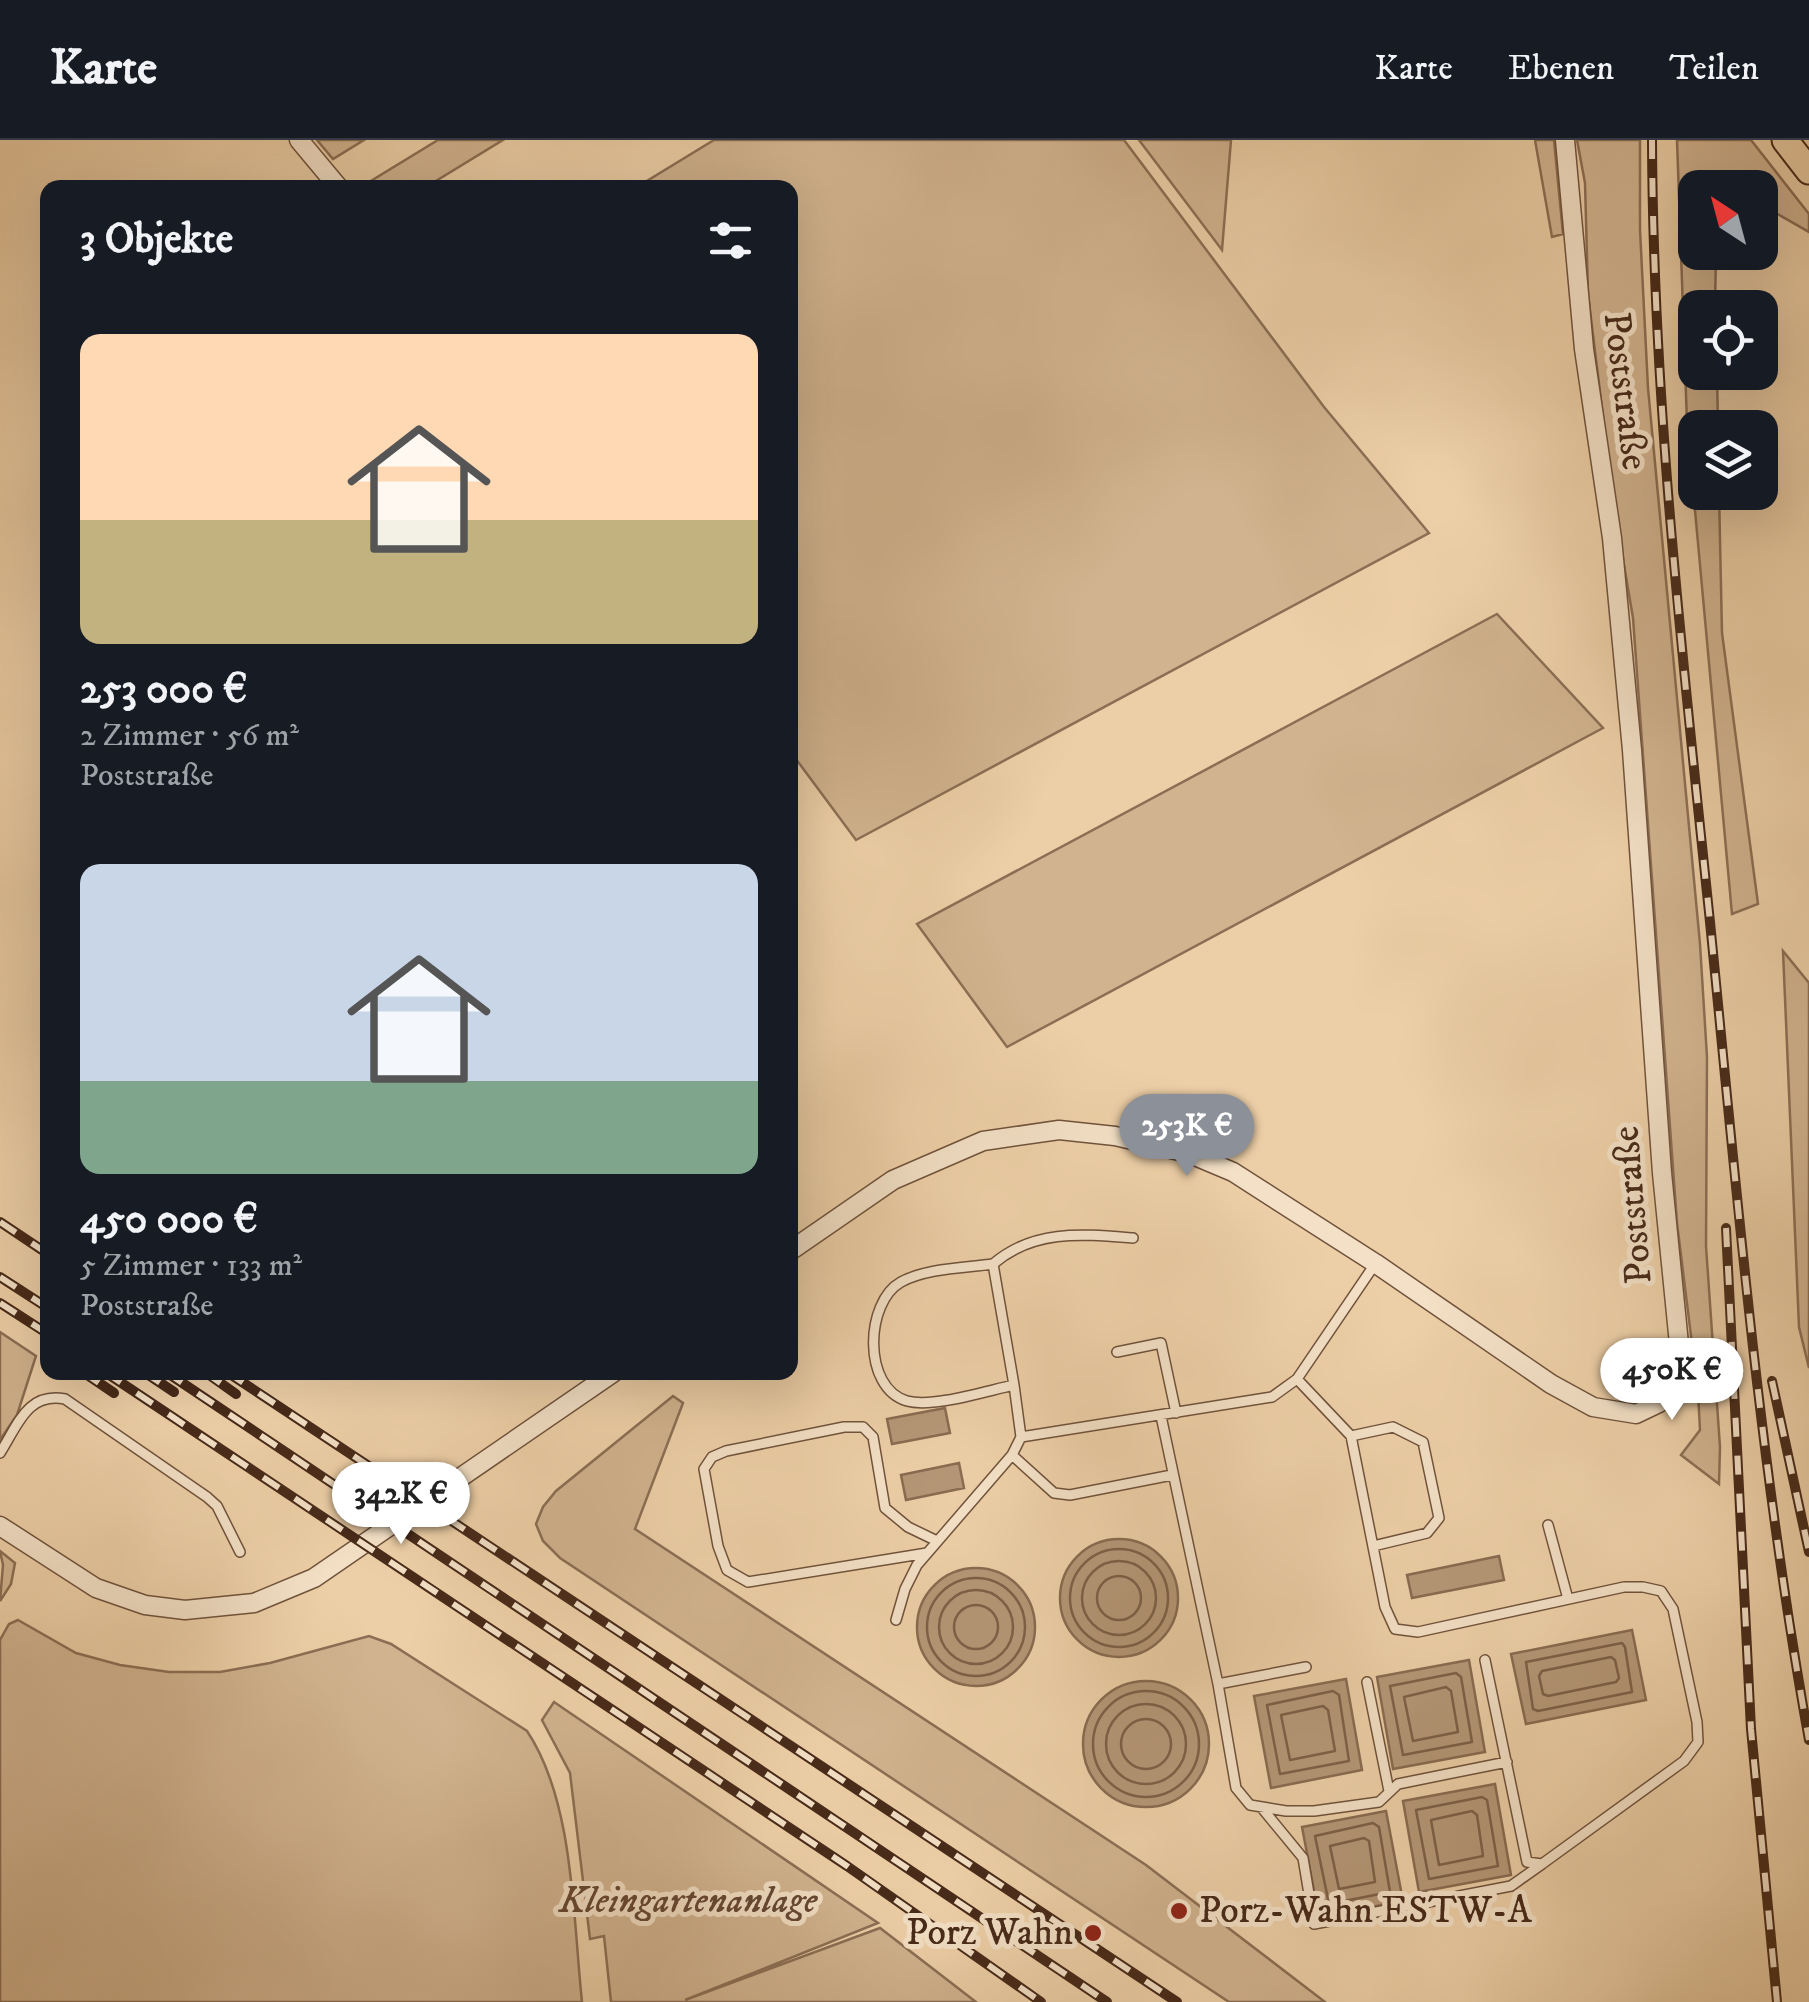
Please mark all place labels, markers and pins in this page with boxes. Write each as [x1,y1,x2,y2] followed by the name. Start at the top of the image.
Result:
[1106,1094,1268,1179] pin: 253K €
[1591,1338,1753,1423] pin: 450K €
[320,1462,482,1547] pin: 342K €
[1199,1887,1532,1935] place label: Porz-Wahn ESTW-A
[1168,1900,1190,1922] marker: Porz-Wahn ESTW-A
[906,1909,1073,1957] place label: Porz Wahn
[1082,1922,1104,1944] marker: Porz Wahn

